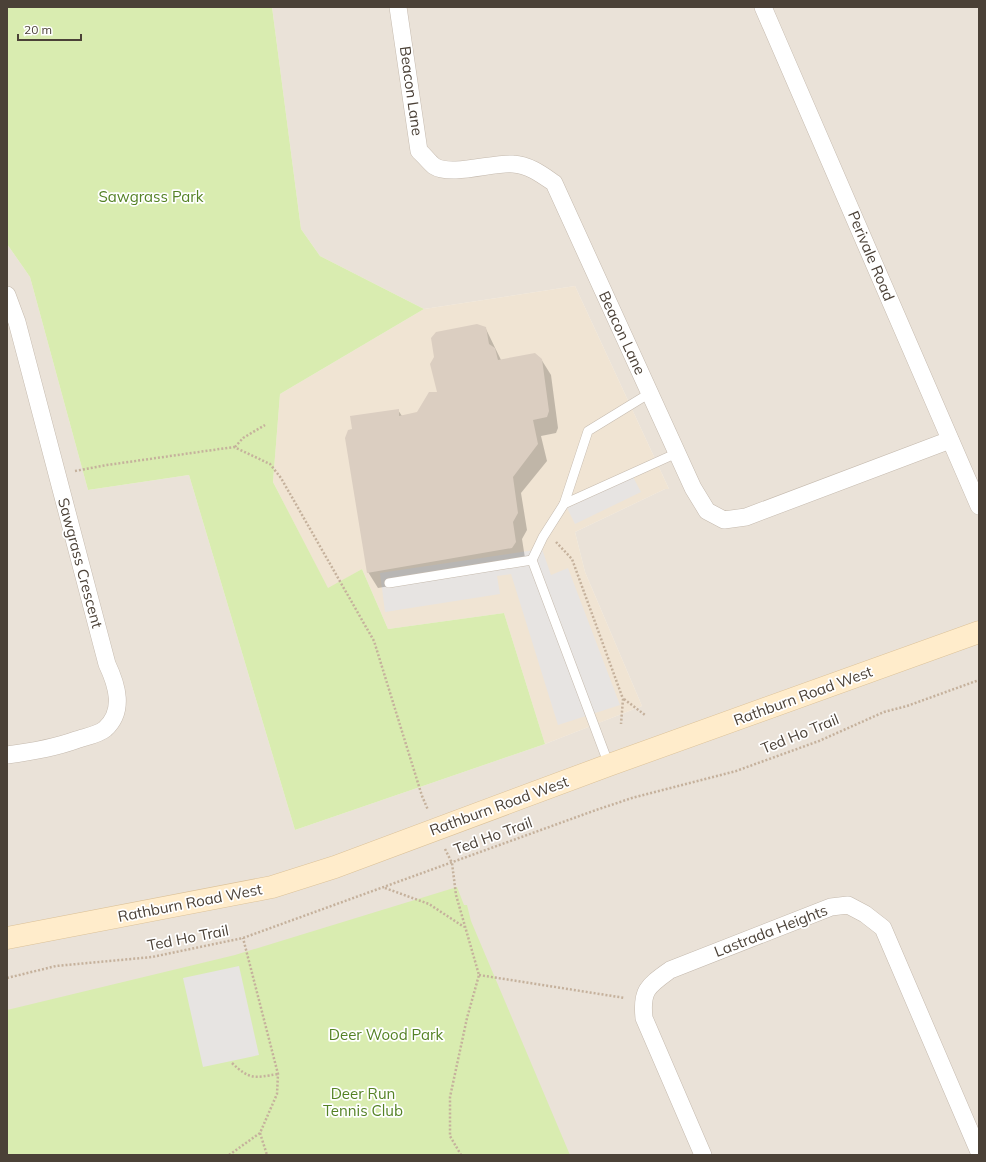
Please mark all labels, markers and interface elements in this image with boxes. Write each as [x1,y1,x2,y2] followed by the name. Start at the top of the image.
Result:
[18,16,81,42] scale bar
[24,22,52,37] text: 20 m
[396,45,427,137] street label: Beacon Lane
[99,187,204,206] park label: Sawgrass Park
[844,208,899,304] street label: Perivale Road
[595,288,650,378] street label: Beacon Lane
[54,496,107,630] street label: Sawgrass Crescent
[731,662,875,730] street label: Rathburn Road West
[758,709,842,758] street label: Ted Ho Trail
[427,772,571,840] street label: Rathburn Road West
[451,813,535,859] street label: Ted Ho Trail
[116,879,264,926] street label: Rathburn Road West
[711,900,830,961] street label: Lastrada Heights
[146,920,230,955] street label: Ted Ho Trail
[329,1025,443,1044] park label: Deer Wood Park
[323,1084,403,1120] park label: Deer Run Tennis Club

